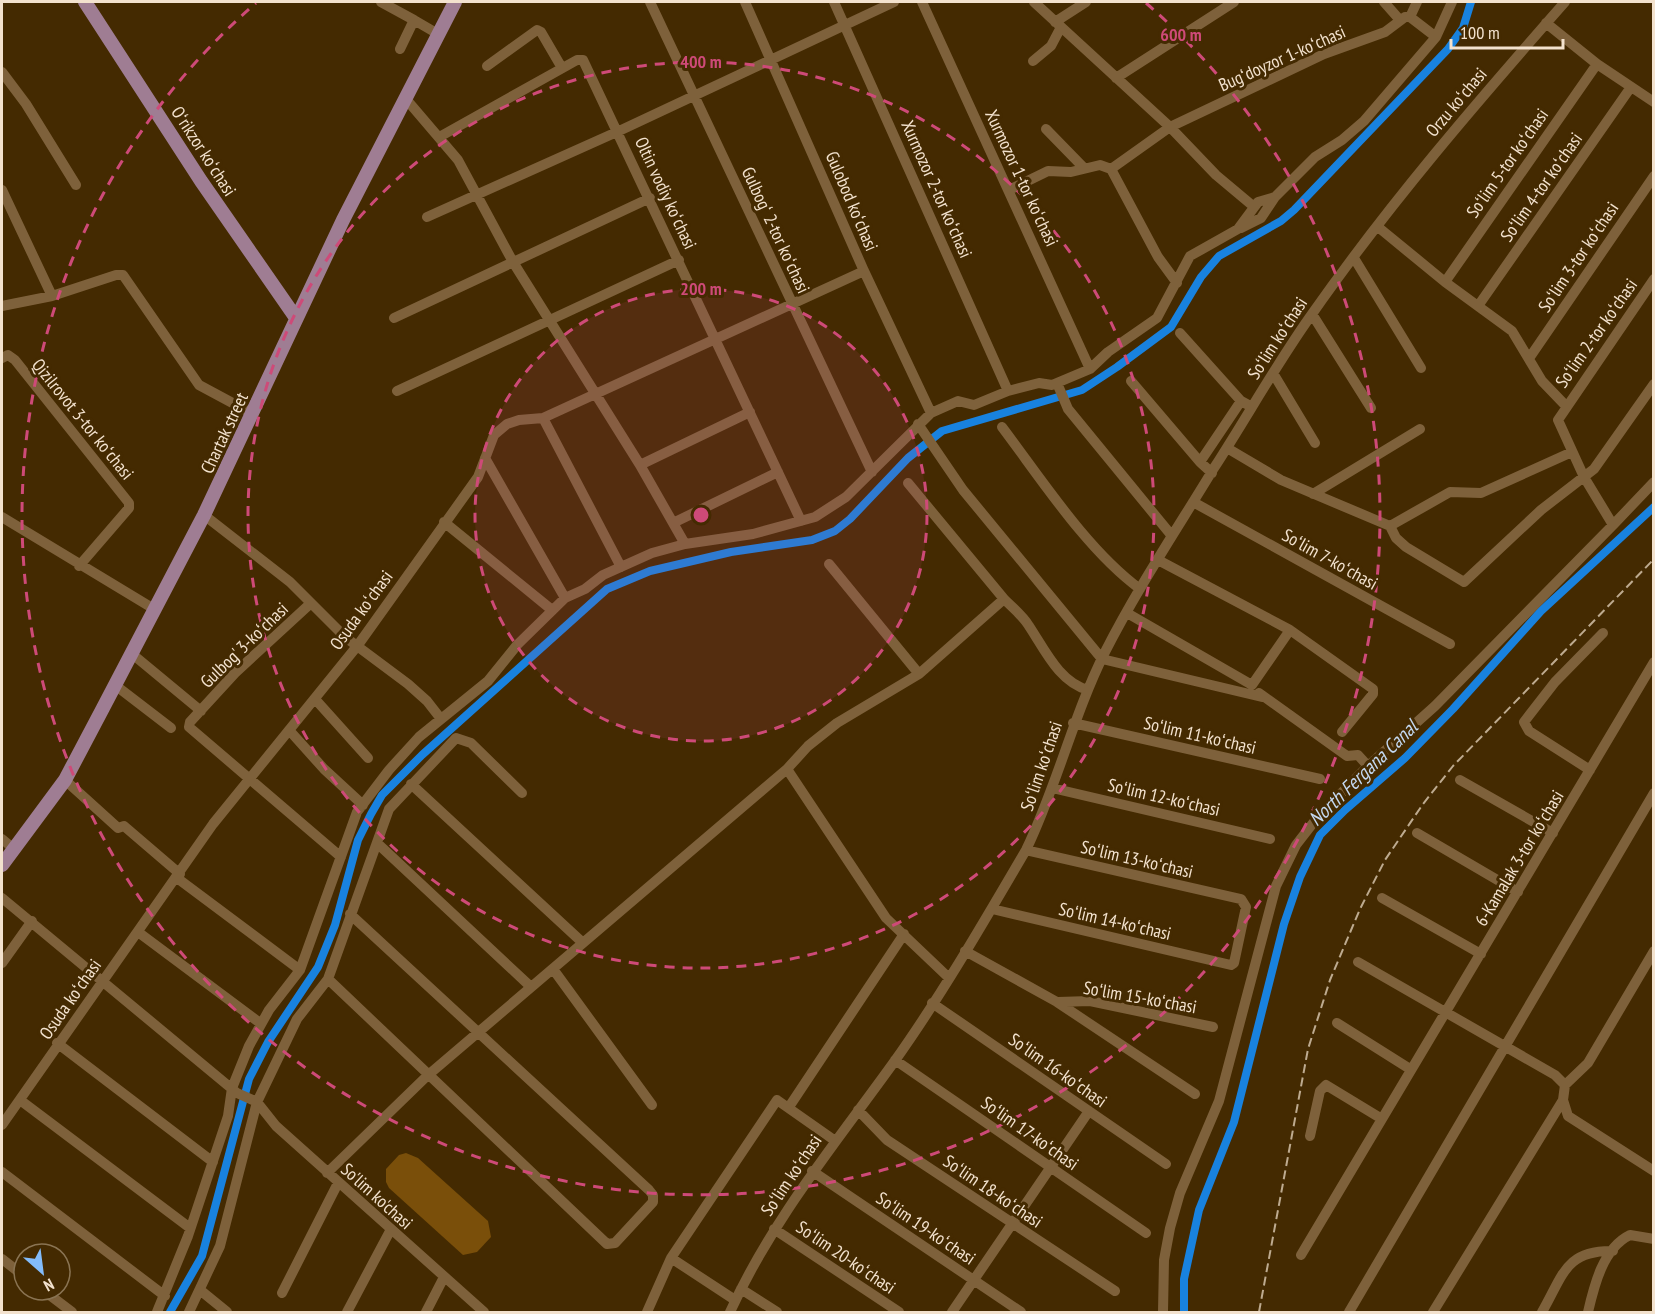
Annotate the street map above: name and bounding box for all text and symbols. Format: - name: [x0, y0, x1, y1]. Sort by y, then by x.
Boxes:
- scale bar: [1451, 12, 1564, 50]
- street label: Bugʻdoyzor 1-koʻchasi: [1215, 20, 1349, 96]
- text: 100 m: [1460, 21, 1500, 44]
- text: 600 m: [1160, 23, 1202, 46]
- text: 400 m: [680, 50, 722, 73]
- street label: Orzu koʻchasi: [1421, 63, 1491, 141]
- street label: Oʻrikzor koʻchasi: [166, 102, 242, 200]
- street label: Soʻlim 5-tor koʻchasi: [1461, 104, 1553, 222]
- street label: Xurmozor 1-tor koʻchasi: [980, 106, 1064, 250]
- street label: Xurmozor 2-tor koʻchasi: [896, 117, 978, 261]
- street label: Soʻlim 4-tor koʻchasi: [1495, 128, 1587, 246]
- street label: Oltin vodiy koʻchasi: [630, 133, 702, 253]
- street label: Gulobod koʻchasi: [821, 148, 883, 254]
- street label: Gulbogʻ 2-tor koʻchasi: [737, 163, 815, 297]
- street label: Soʻlim 3-tor koʻchasi: [1533, 198, 1623, 316]
- street label: Soʻlim 2-tor koʻchasi: [1550, 274, 1642, 392]
- text: 200 m: [680, 277, 722, 300]
- street label: Soʻlim koʻchasi: [1242, 293, 1312, 383]
- street label: Qizilrovot 3-tor koʻchasi: [27, 354, 139, 484]
- street label: Chartak street: [195, 389, 253, 477]
- centre of rings: [691, 505, 711, 525]
- street label: Soʻlim 7-koʻchasi: [1278, 523, 1382, 595]
- street label: Osuda koʻchasi: [324, 566, 398, 654]
- street label: Gulbog' 3-koʻchasi: [195, 597, 293, 693]
- street label: Soʻlim 11-koʻchasi: [1142, 711, 1258, 759]
- water label: North Fergana Canal: [1303, 713, 1425, 832]
- street label: Soʻlim koʻchasi: [1015, 718, 1067, 814]
- street label: Soʻlim 12-koʻchasi: [1106, 773, 1222, 821]
- street label: 6-Kamalak 3-tor koʻchasi: [1469, 786, 1569, 930]
- street label: Soʻlim 13-koʻchasi: [1079, 835, 1195, 883]
- street label: Soʻlim 14-koʻchasi: [1057, 897, 1173, 945]
- street label: Osuda koʻchasi: [34, 954, 106, 1044]
- street label: Soʻlim 15-koʻchasi: [1082, 976, 1198, 1018]
- street label: Soʻlim 16-koʻchasi: [1004, 1028, 1112, 1112]
- street label: Soʻlim 17-koʻchasi: [977, 1091, 1083, 1175]
- street label: Soʻlim koʻchasi: [755, 1130, 827, 1220]
- street label: Soʻlim 18-koʻchasi: [939, 1149, 1047, 1233]
- street label: So'lim ko'chasi: [336, 1158, 418, 1234]
- street label: Soʻlim 19-koʻchasi: [872, 1186, 980, 1270]
- street label: Soʻlim 20-koʻchasi: [792, 1215, 900, 1299]
- north arrow: [12, 1242, 72, 1302]
- text: N: [41, 1274, 58, 1296]

